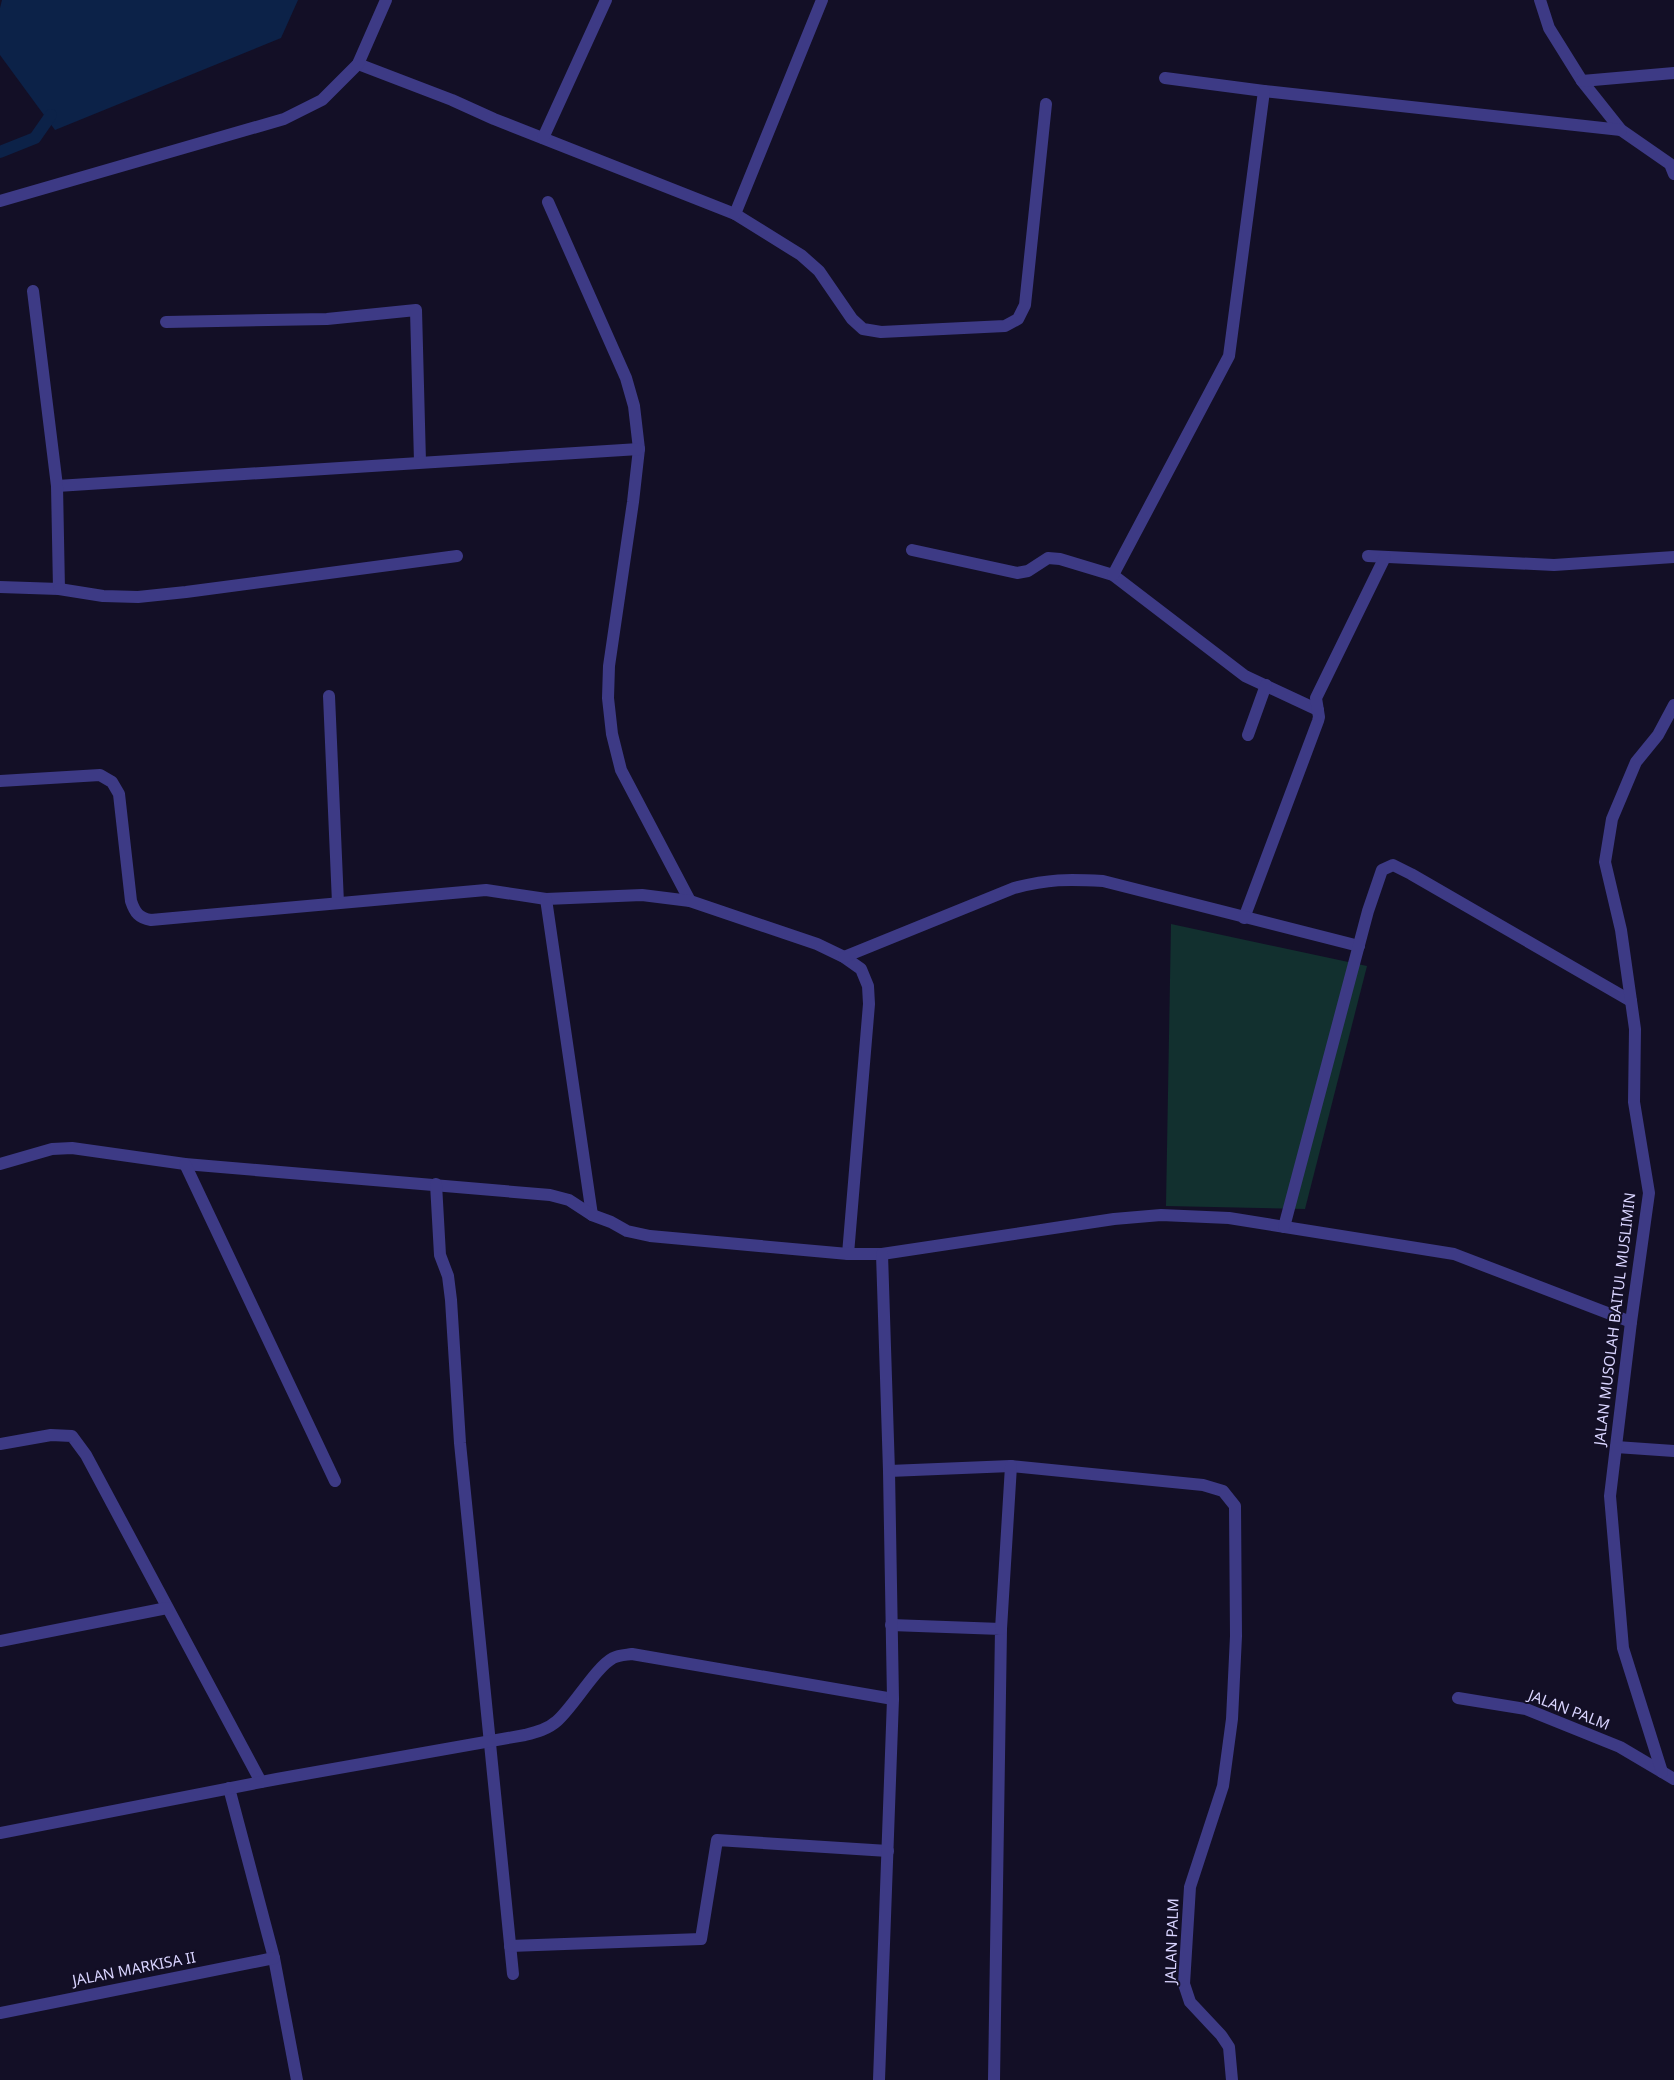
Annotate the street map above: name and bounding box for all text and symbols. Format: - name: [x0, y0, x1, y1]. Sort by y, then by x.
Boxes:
- street label: JALAN MUSOLAH BAITUL MUSLIMIN: [1588, 1191, 1639, 1448]
- street label: JALAN PALM: [1524, 1684, 1613, 1734]
- street label: JALAN PALM: [1159, 1898, 1182, 1986]
- street label: JALAN MARKISA II: [68, 1946, 197, 1990]

